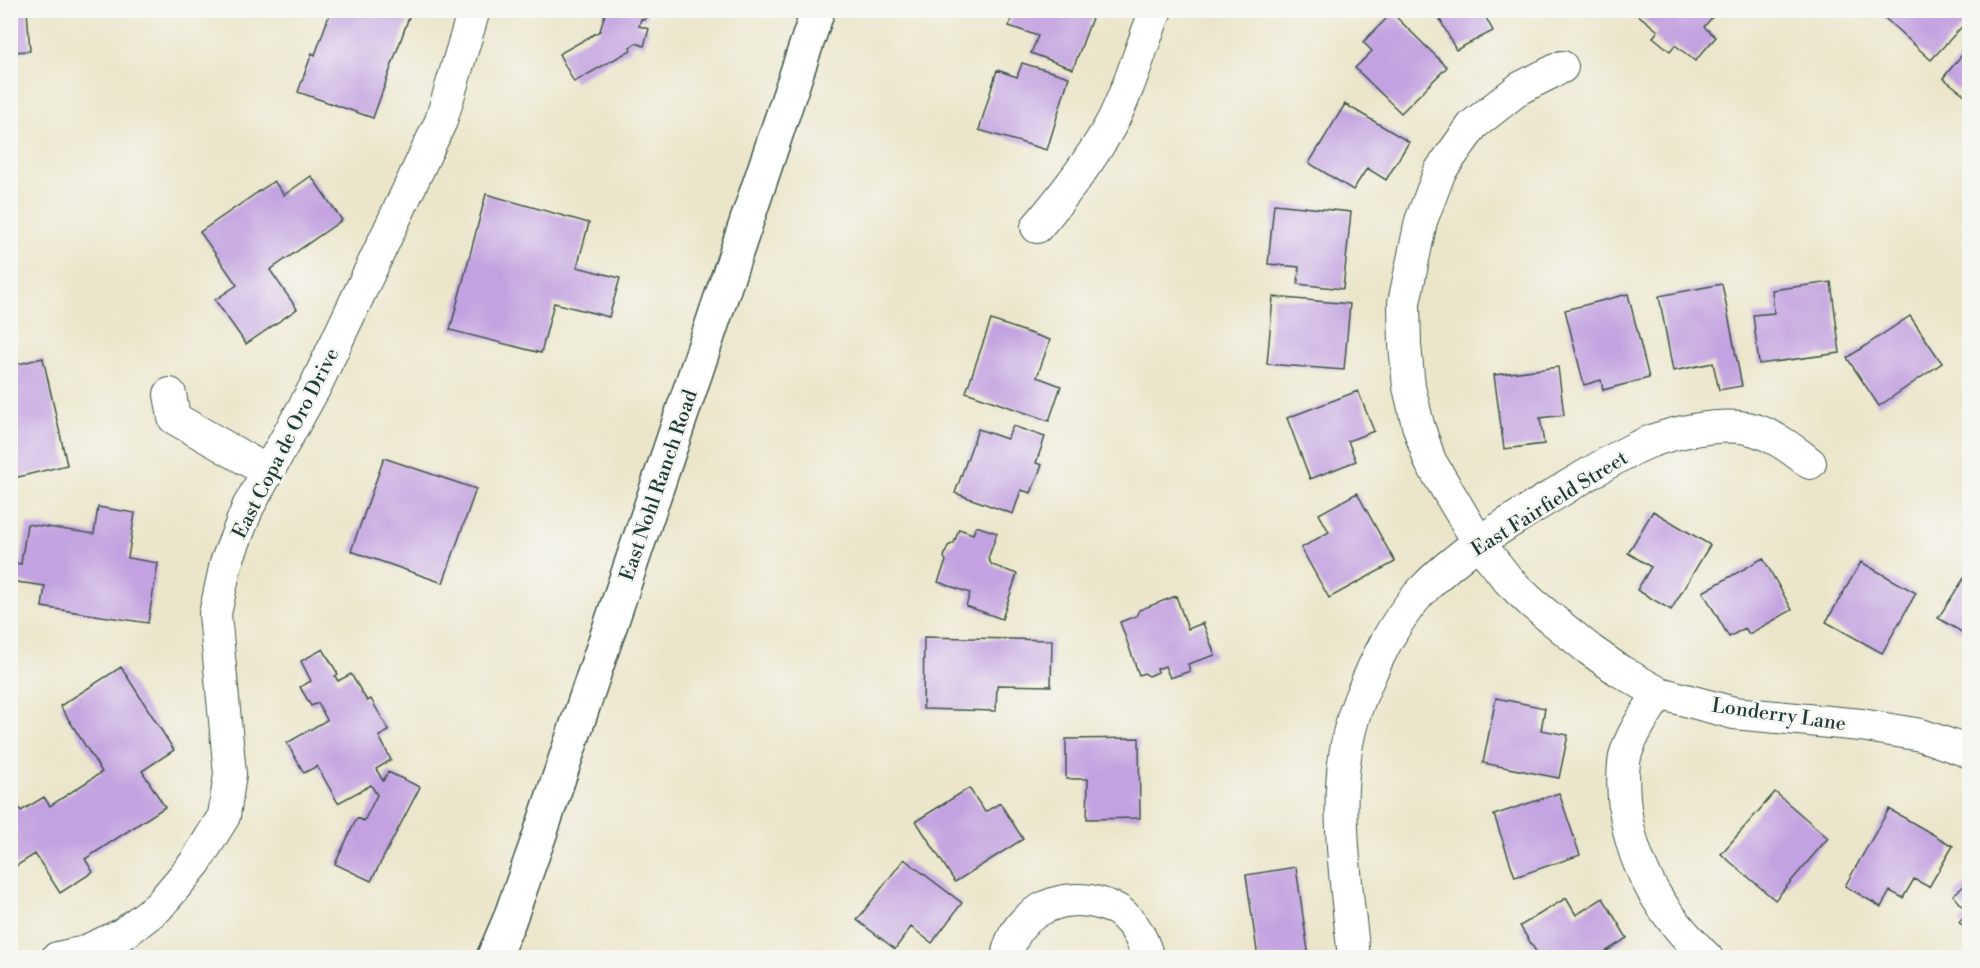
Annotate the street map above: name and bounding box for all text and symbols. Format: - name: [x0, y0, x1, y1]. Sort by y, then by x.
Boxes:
- street label: East Copa de Oro Drive: [227, 344, 345, 543]
- street label: East Nohl Ranch Road: [615, 386, 704, 584]
- street label: East Fairfield Street: [1467, 446, 1633, 563]
- street label: Londerry Lane: [1710, 694, 1848, 737]

